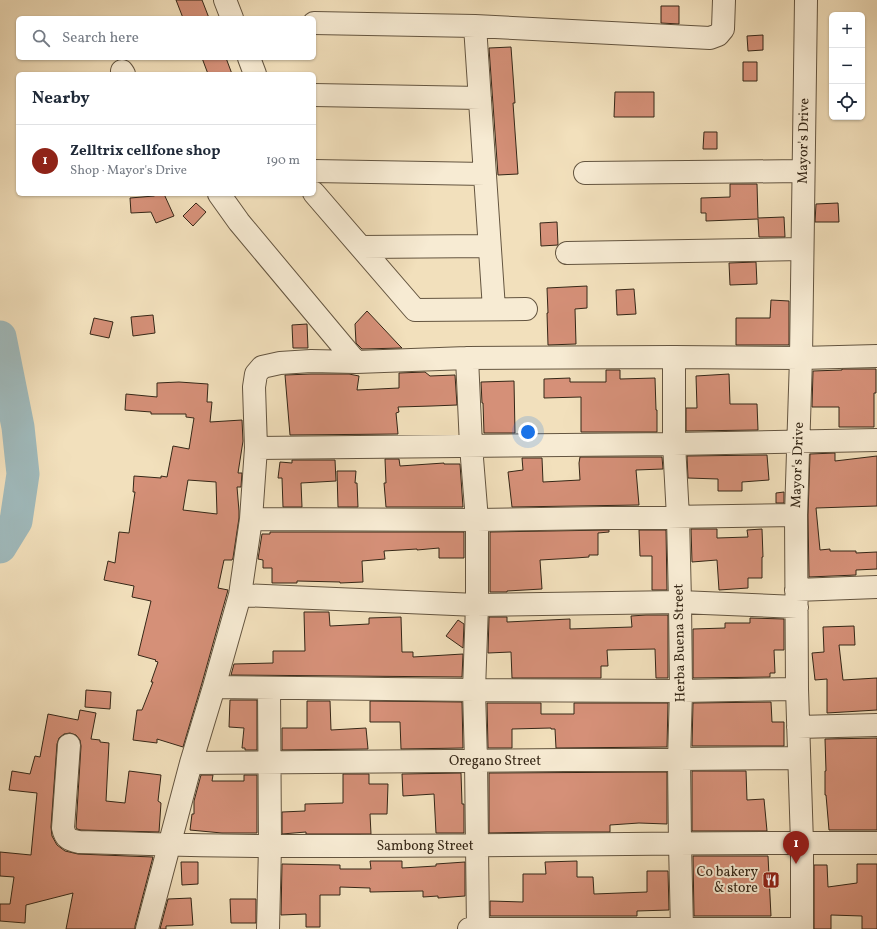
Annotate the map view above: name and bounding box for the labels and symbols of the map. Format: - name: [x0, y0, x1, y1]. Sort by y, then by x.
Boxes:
- street label: Mayor's Drive: [794, 97, 814, 184]
- street label: Mayor's Drive: [787, 421, 809, 508]
- your location: [518, 422, 538, 442]
- street label: Herba Buena Street: [669, 583, 691, 702]
- street label: Oregano Street: [449, 752, 541, 771]
- pin: 1: [783, 831, 809, 864]
- street label: Sambong Street: [376, 837, 474, 856]
- place label: Co bakery & store: [696, 863, 758, 898]
- restaurant icon: Co bakery & store: [761, 870, 781, 890]

